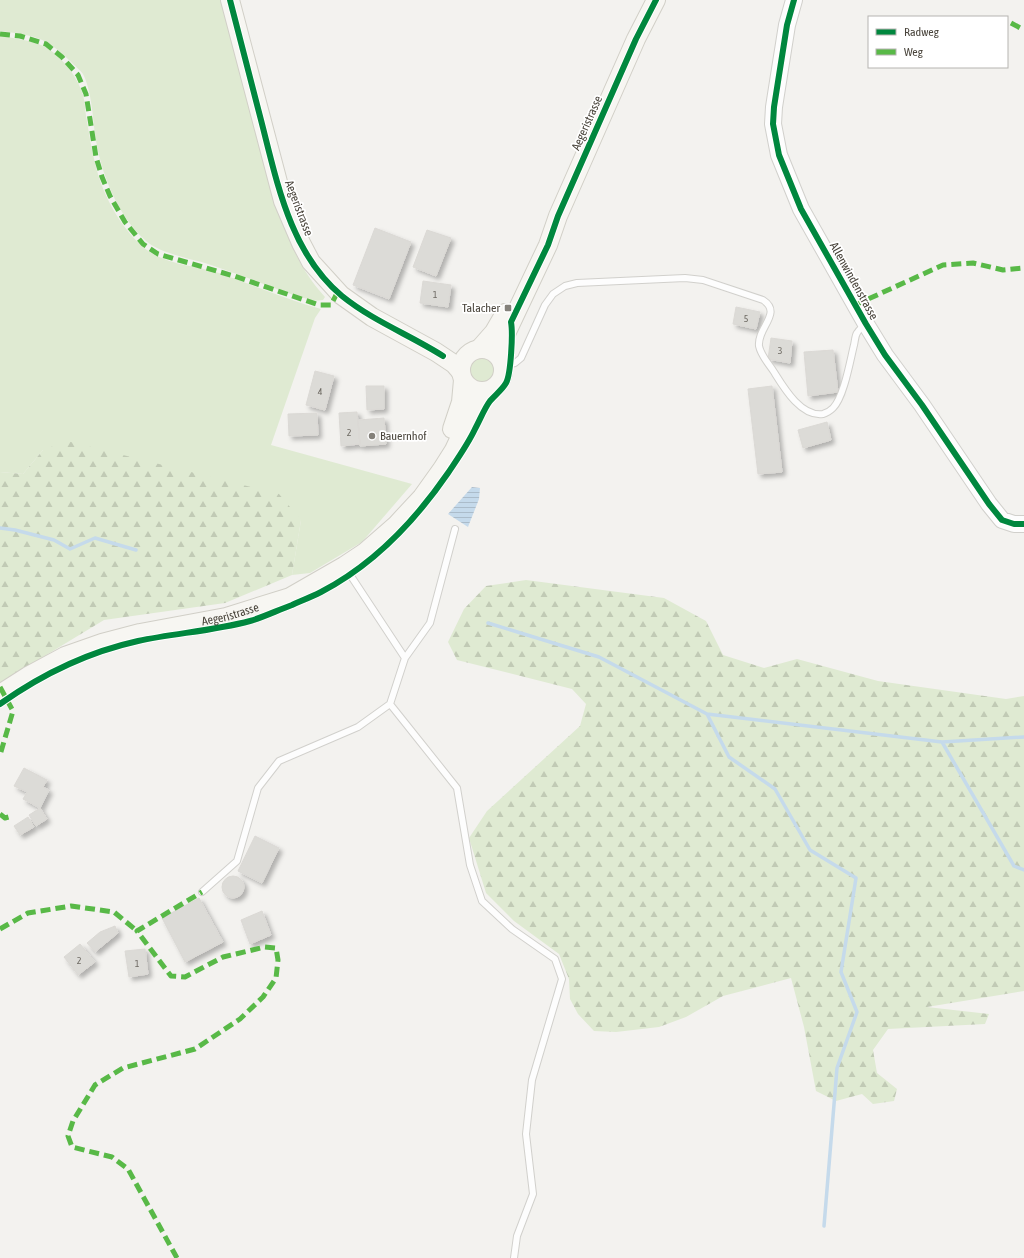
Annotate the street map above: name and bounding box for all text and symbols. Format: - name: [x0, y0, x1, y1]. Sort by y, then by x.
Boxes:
- legend: [868, 16, 1008, 68]
- text: Radweg: [904, 25, 940, 39]
- text: Weg: [904, 45, 924, 59]
- street label: Aegeristrasse: [569, 93, 605, 153]
- street label: Aegeristrasse: [282, 178, 316, 238]
- street label: Allenwindenstrasse: [827, 240, 881, 322]
- house number: 1: [433, 289, 438, 300]
- place label: Talacher: [462, 301, 500, 315]
- marker: Talacher: [503, 303, 513, 313]
- house number: 5: [744, 313, 749, 324]
- house number: 3: [778, 345, 783, 356]
- house number: 4: [318, 386, 323, 397]
- house number: 2: [347, 427, 352, 438]
- place label: Bauernhof: [380, 429, 427, 443]
- marker: Bauernhof: [367, 431, 377, 441]
- street label: Aegeristrasse: [200, 600, 261, 628]
- house number: 2: [77, 955, 82, 966]
- house number: 1: [135, 958, 140, 969]

